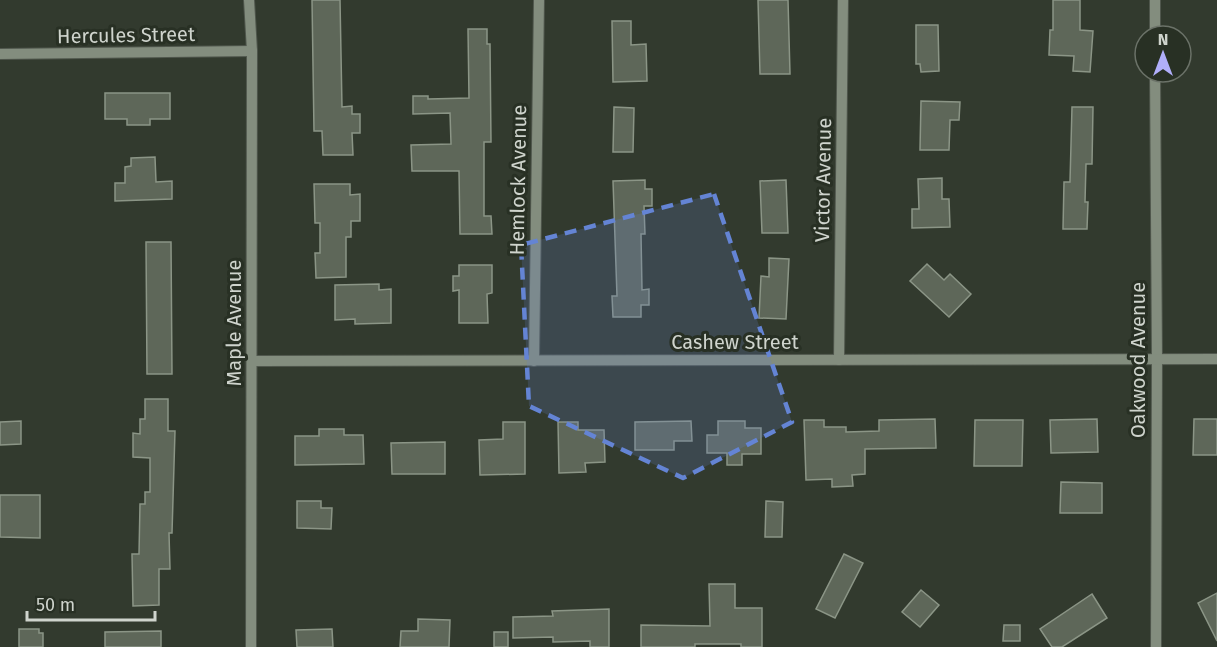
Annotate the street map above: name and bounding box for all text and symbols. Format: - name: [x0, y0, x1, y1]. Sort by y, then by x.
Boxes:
- street label: Hercules Street: [57, 22, 196, 48]
- north arrow: [1133, 24, 1193, 84]
- text: N: [1158, 30, 1168, 49]
- street label: Hemlock Avenue: [505, 105, 531, 255]
- street label: Victor Avenue: [810, 118, 836, 242]
- street label: Maple Avenue: [222, 260, 246, 386]
- street label: Oakwood Avenue: [1126, 282, 1150, 438]
- street label: Cashew Street: [671, 330, 800, 354]
- scale bar: [27, 584, 154, 622]
- text: 50 m: [36, 594, 75, 616]

